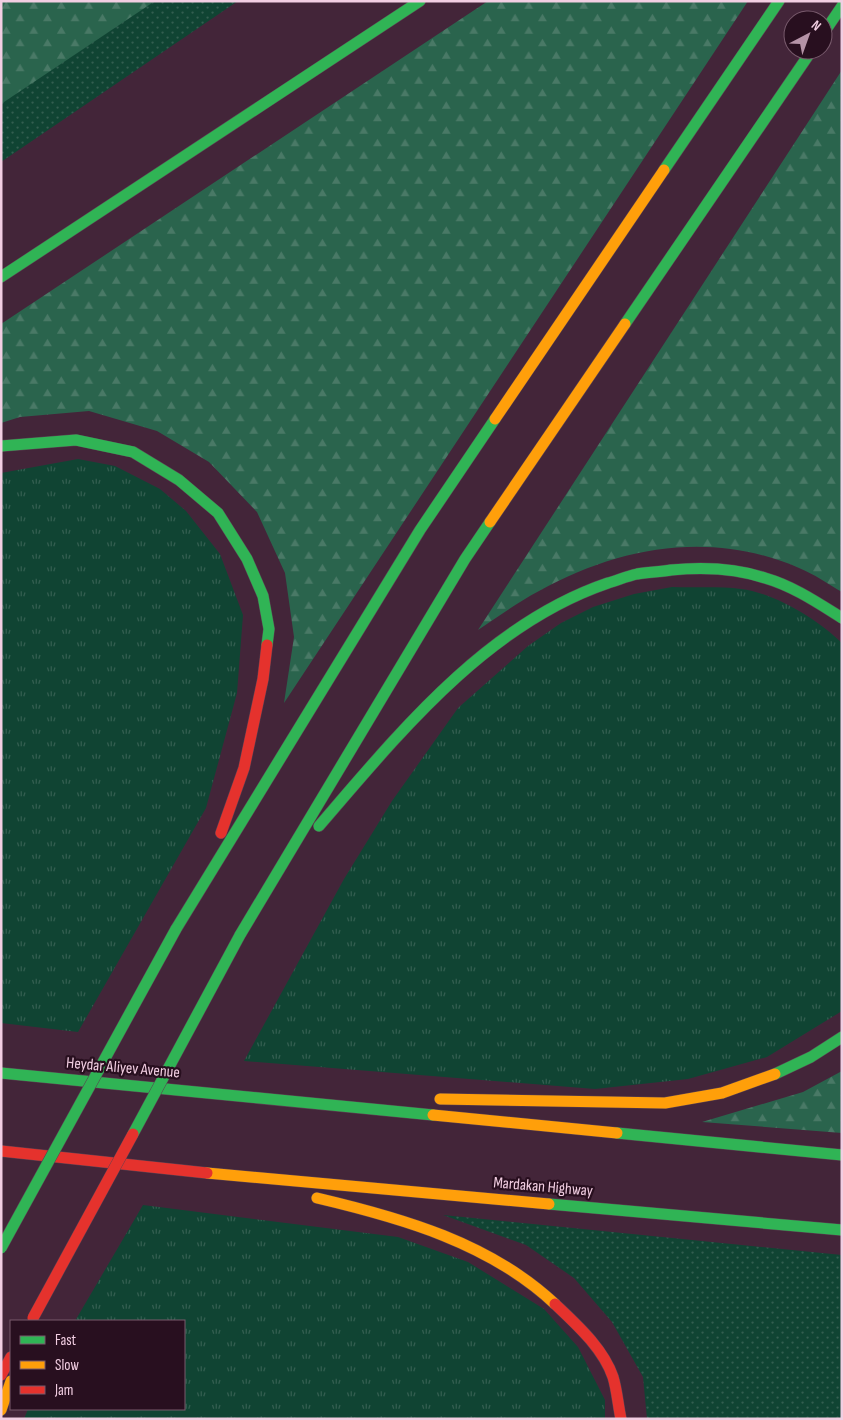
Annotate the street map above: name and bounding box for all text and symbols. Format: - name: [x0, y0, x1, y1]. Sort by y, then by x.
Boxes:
- north arrow: [783, 10, 833, 60]
- text: N: [808, 17, 825, 34]
- street label: Heydar Aliyev Avenue: [65, 1054, 181, 1082]
- street label: Mardakan Highway: [492, 1173, 594, 1201]
- legend: [10, 1320, 185, 1410]
- text: Fast: [55, 1331, 77, 1350]
- text: Slow: [55, 1356, 79, 1375]
- text: Jam: [54, 1381, 73, 1400]

